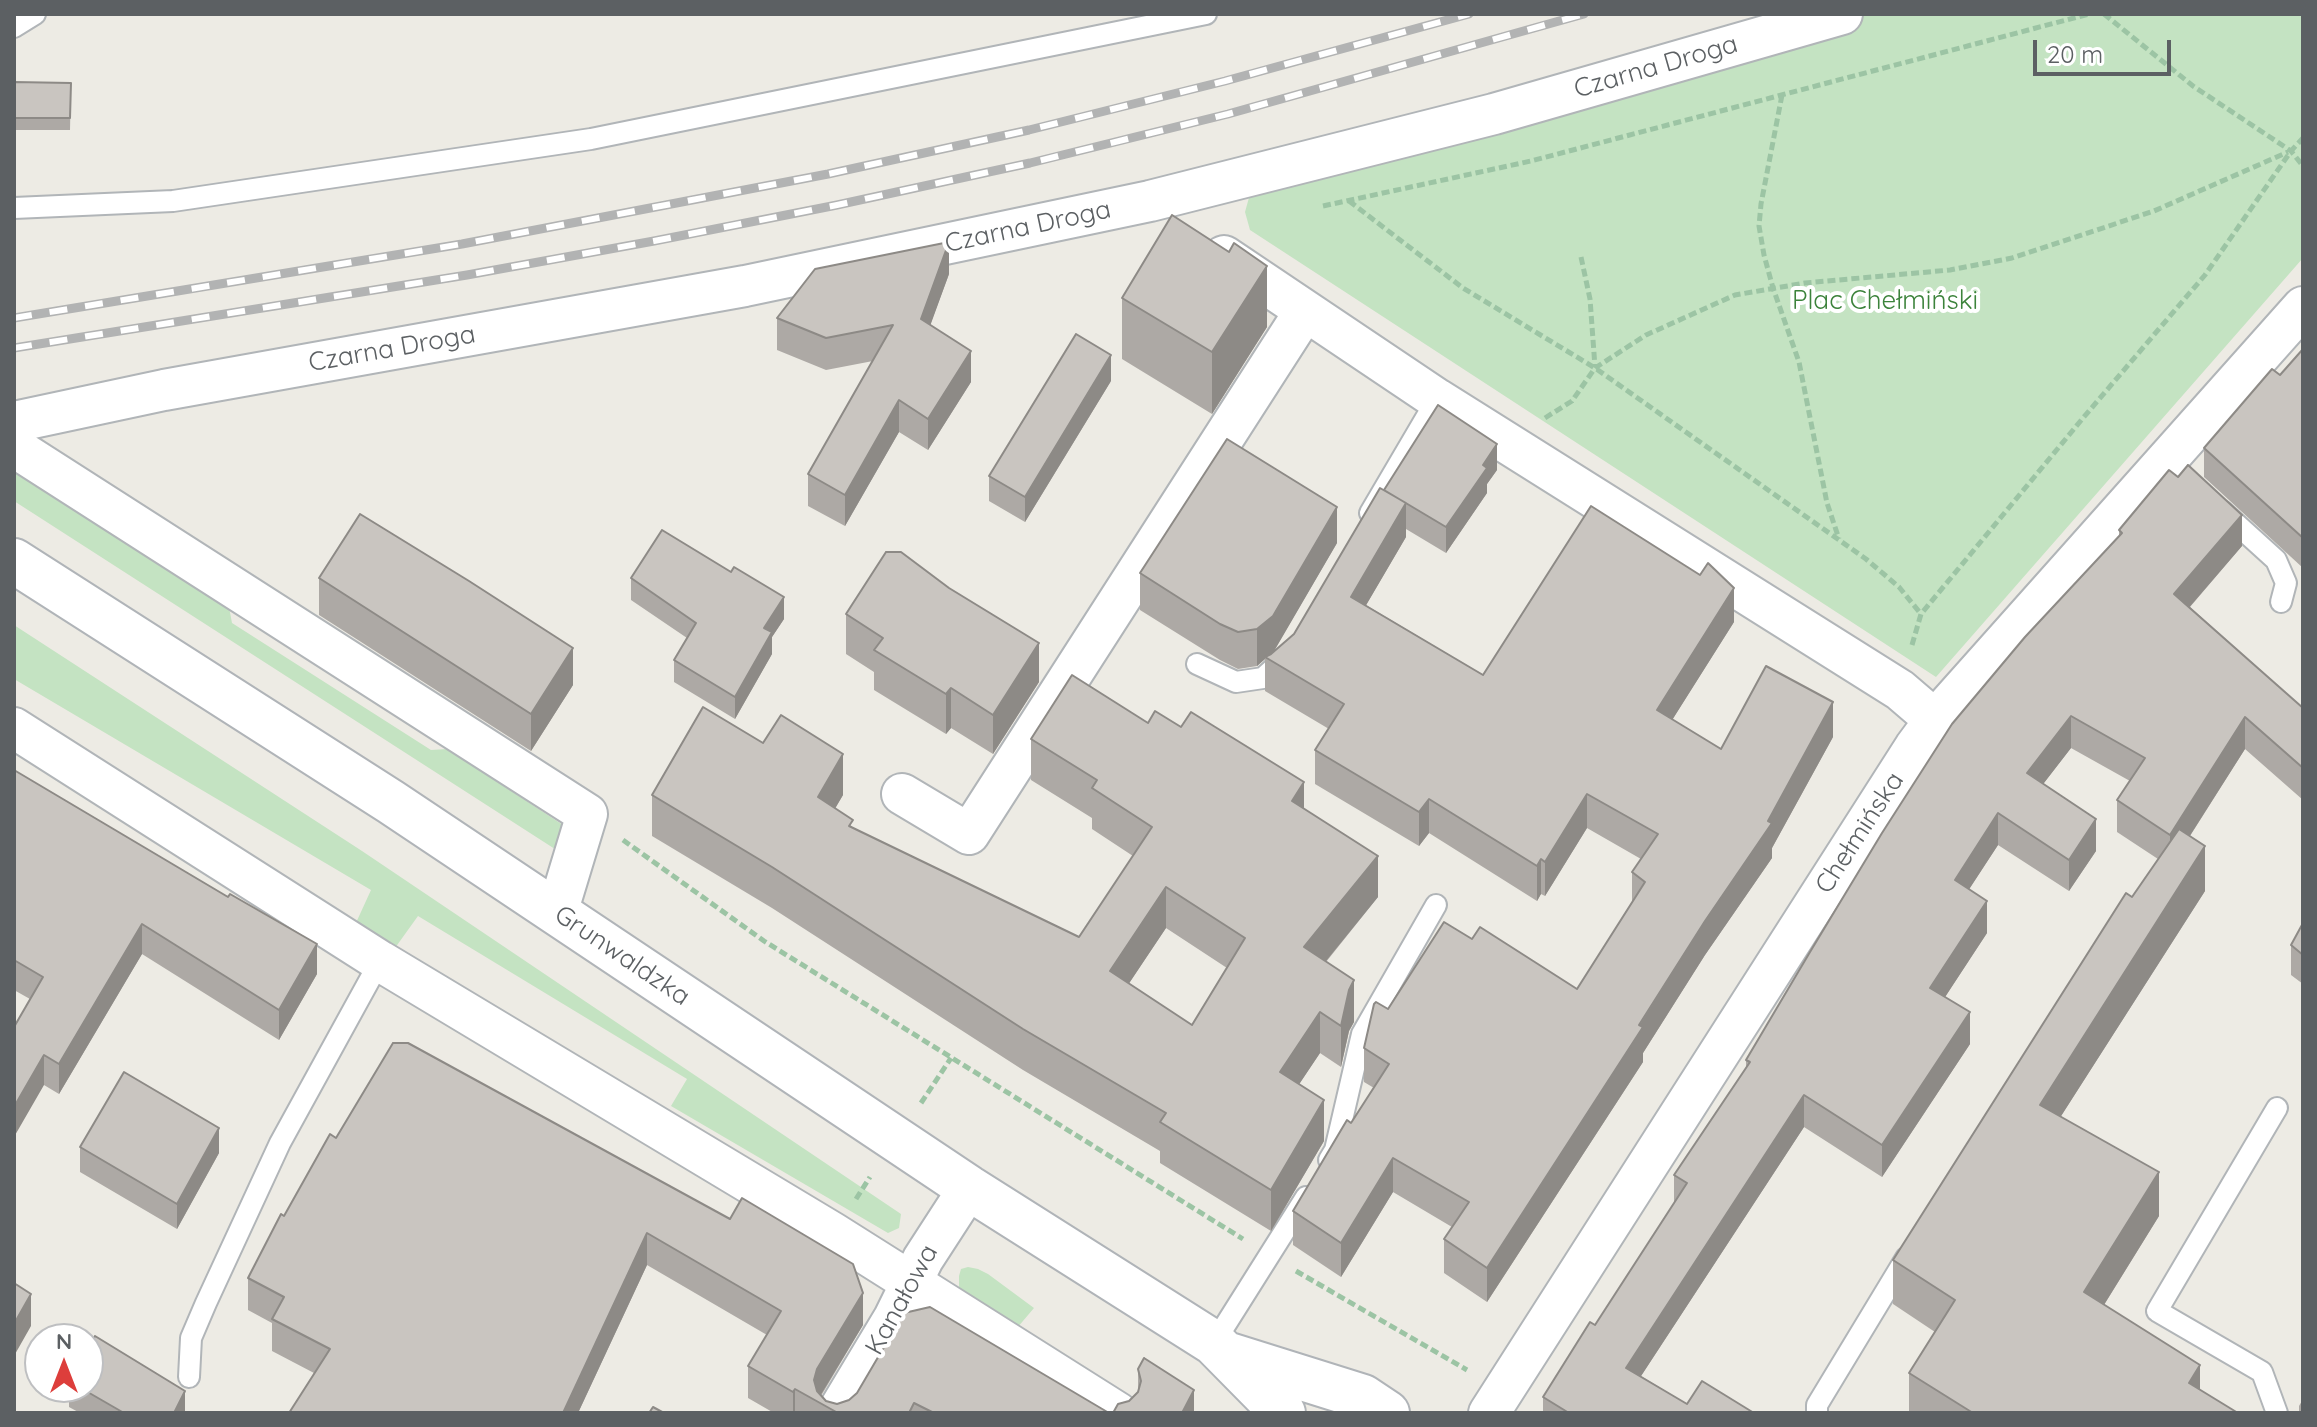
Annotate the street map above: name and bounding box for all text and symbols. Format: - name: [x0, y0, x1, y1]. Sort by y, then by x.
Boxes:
- scale bar: [2037, 24, 2175, 74]
- street label: Czarna Droga: [1571, 29, 1741, 105]
- text: 20 m: [2047, 39, 2103, 69]
- street label: Czarna Droga: [942, 194, 1114, 260]
- park label: Plac Chełmiński: [1792, 285, 1978, 317]
- street label: Czarna Droga: [306, 319, 478, 379]
- street label: Chełmińska: [1809, 766, 1911, 900]
- street label: Grunwaldzka: [548, 899, 696, 1013]
- street label: Kanałowa: [859, 1239, 945, 1361]
- north arrow: [24, 1323, 104, 1403]
- text: N: [56, 1327, 72, 1355]

